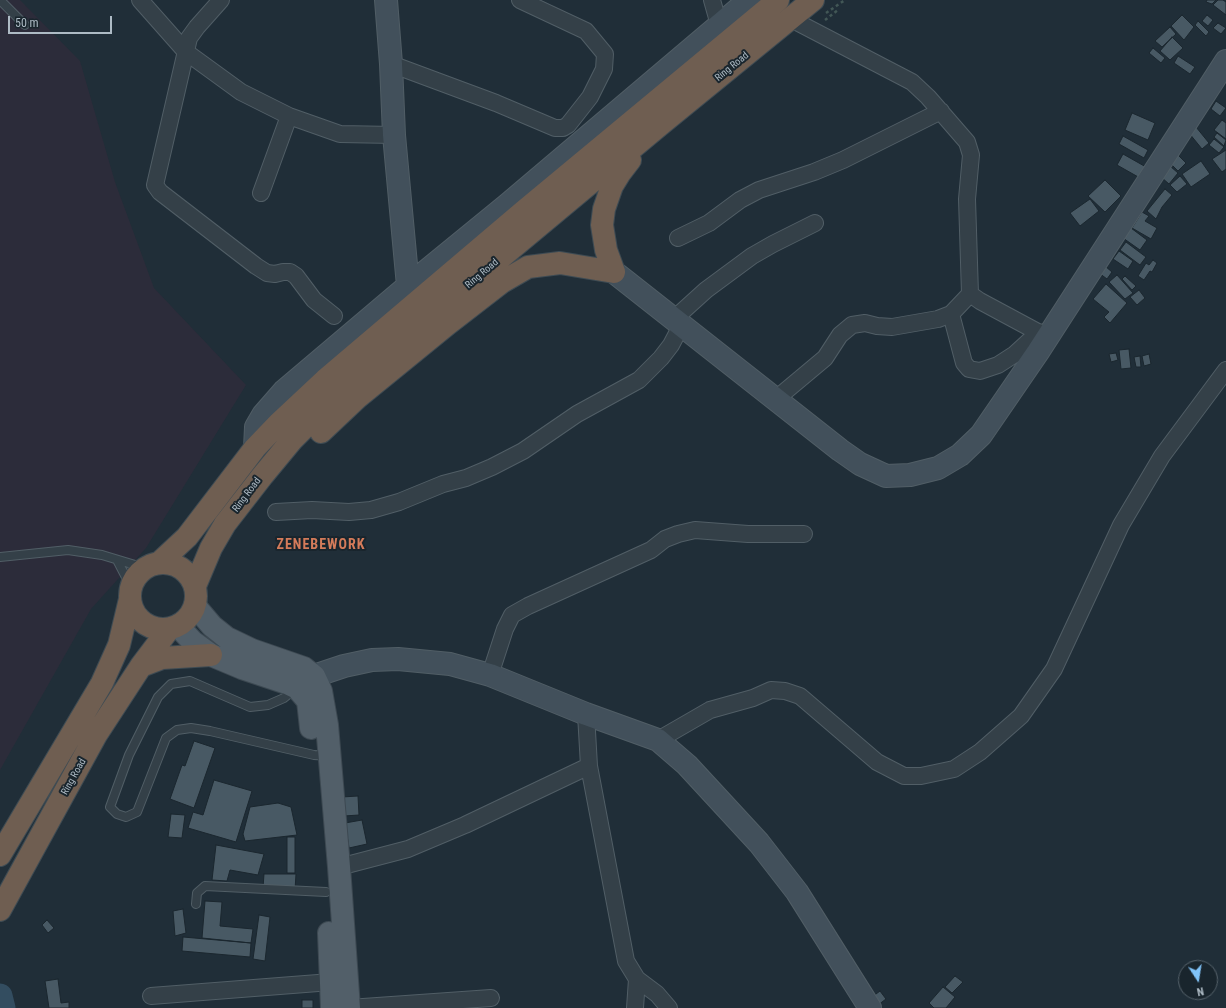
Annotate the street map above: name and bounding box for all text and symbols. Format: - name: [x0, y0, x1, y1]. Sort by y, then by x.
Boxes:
- scale bar: [10, 8, 114, 34]
- text: 50 m: [15, 16, 39, 30]
- street label: Ring Road: [713, 50, 751, 84]
- street label: Ring Road: [463, 257, 501, 291]
- street label: Ring Road: [230, 476, 264, 514]
- district label: ZENEBEWORK: [277, 537, 365, 553]
- street label: Ring Road: [59, 757, 89, 797]
- north arrow: [1178, 960, 1218, 1000]
- text: N: [1196, 984, 1205, 998]

